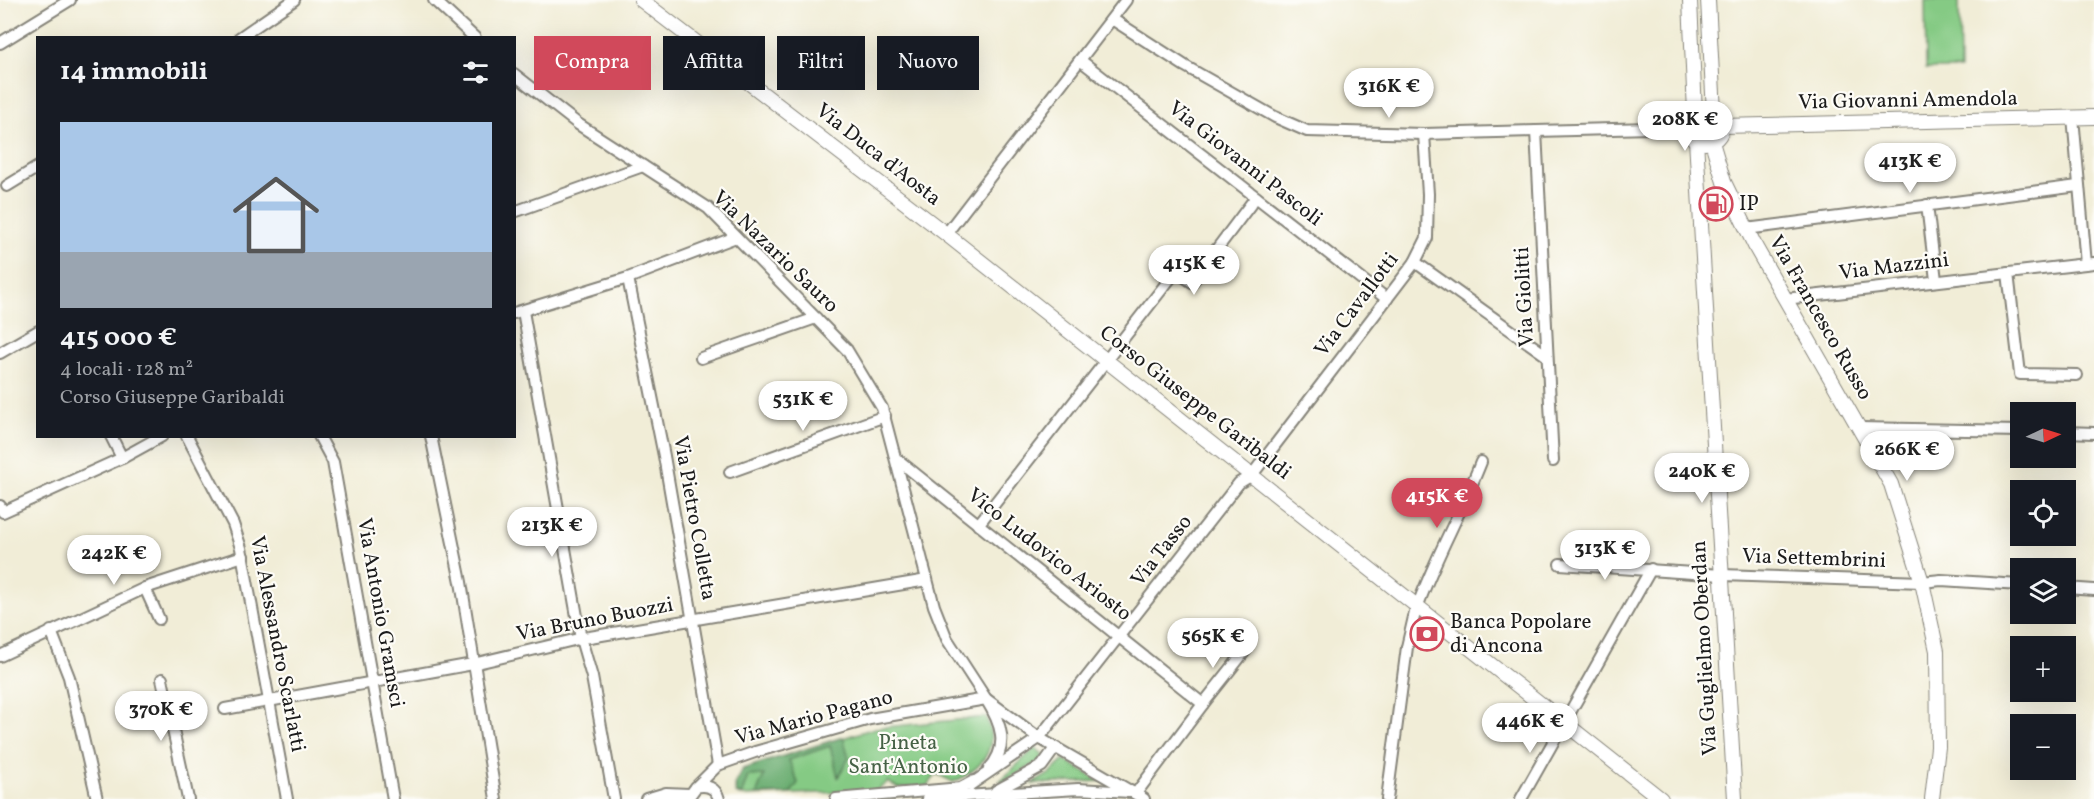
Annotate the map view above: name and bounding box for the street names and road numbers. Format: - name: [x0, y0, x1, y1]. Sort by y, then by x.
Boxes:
- street label: Via Giovanni Amendola: [1798, 85, 2018, 117]
- street label: Via Giovanni Pascoli: [1162, 94, 1328, 234]
- street label: Via Duca d'Aosta: [809, 97, 947, 213]
- street label: Via Nazario Sauro: [705, 184, 845, 320]
- street label: Via Francesco Russo: [1761, 230, 1879, 406]
- street label: Via Giolitti: [1508, 246, 1542, 348]
- street label: Via Mazzini: [1837, 246, 1951, 288]
- street label: Via Cavallotti: [1308, 247, 1406, 363]
- street label: Corso Giuseppe Garibaldi: [1093, 319, 1297, 487]
- street label: Via Pietro Colletta: [665, 433, 723, 603]
- street label: Vico Ludovico Ariosto: [961, 482, 1137, 628]
- street label: Via Tasso: [1125, 509, 1199, 593]
- street label: Via Antonio Gramsci: [349, 516, 411, 710]
- street label: Via Alessandro Scarlatti: [242, 533, 312, 755]
- street label: Via Guglielmo Oberdan: [1685, 540, 1725, 756]
- street label: Via Settembrini: [1741, 542, 1887, 576]
- street label: Via Bruno Buozzi: [514, 591, 676, 649]
- street label: Via Mario Pagano: [732, 683, 896, 753]

